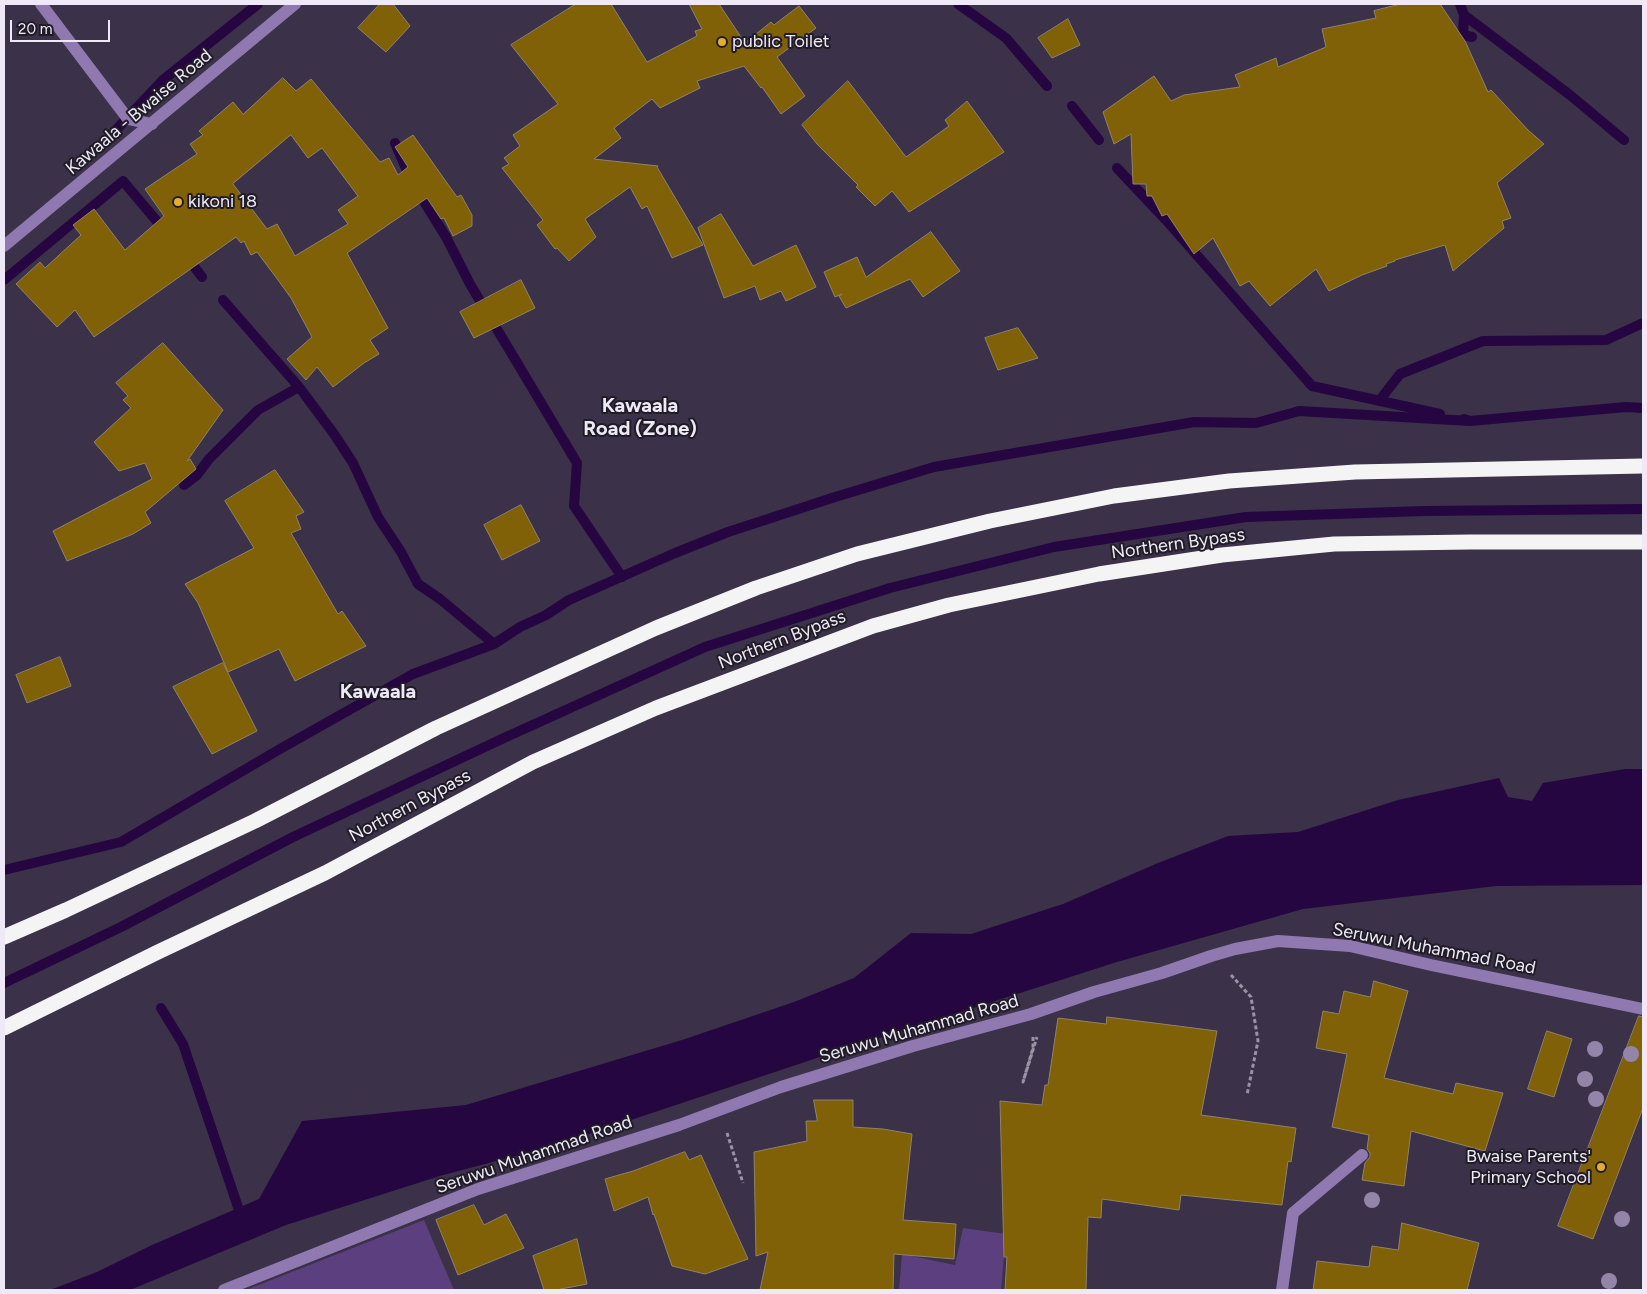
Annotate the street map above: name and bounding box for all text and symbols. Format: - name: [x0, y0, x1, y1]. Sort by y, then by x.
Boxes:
- scale bar: [12, 10, 112, 42]
- text: 20 m: [18, 20, 52, 38]
- place label: public Toilet: [732, 31, 830, 53]
- marker: public Toilet: [716, 36, 728, 48]
- street label: Kawaala - Bwaise Road: [62, 45, 216, 179]
- place label: kikoni 18: [188, 191, 257, 213]
- marker: kikoni 18: [172, 196, 184, 208]
- district label: Kawaala Road (Zone): [583, 394, 697, 441]
- street label: Northern Bypass: [1110, 524, 1246, 564]
- street label: Northern Bypass: [715, 606, 849, 674]
- district label: Kawaala: [340, 680, 416, 704]
- street label: Northern Bypass: [345, 765, 475, 847]
- street label: Seruwu Muhammad Road: [1331, 919, 1537, 979]
- street label: Seruwu Muhammad Road: [817, 990, 1021, 1068]
- street label: Seruwu Muhammad Road: [433, 1111, 635, 1199]
- place label: Bwaise Parents' Primary School: [1466, 1146, 1591, 1188]
- marker: Bwaise Parents' Primary School: [1595, 1161, 1607, 1173]

